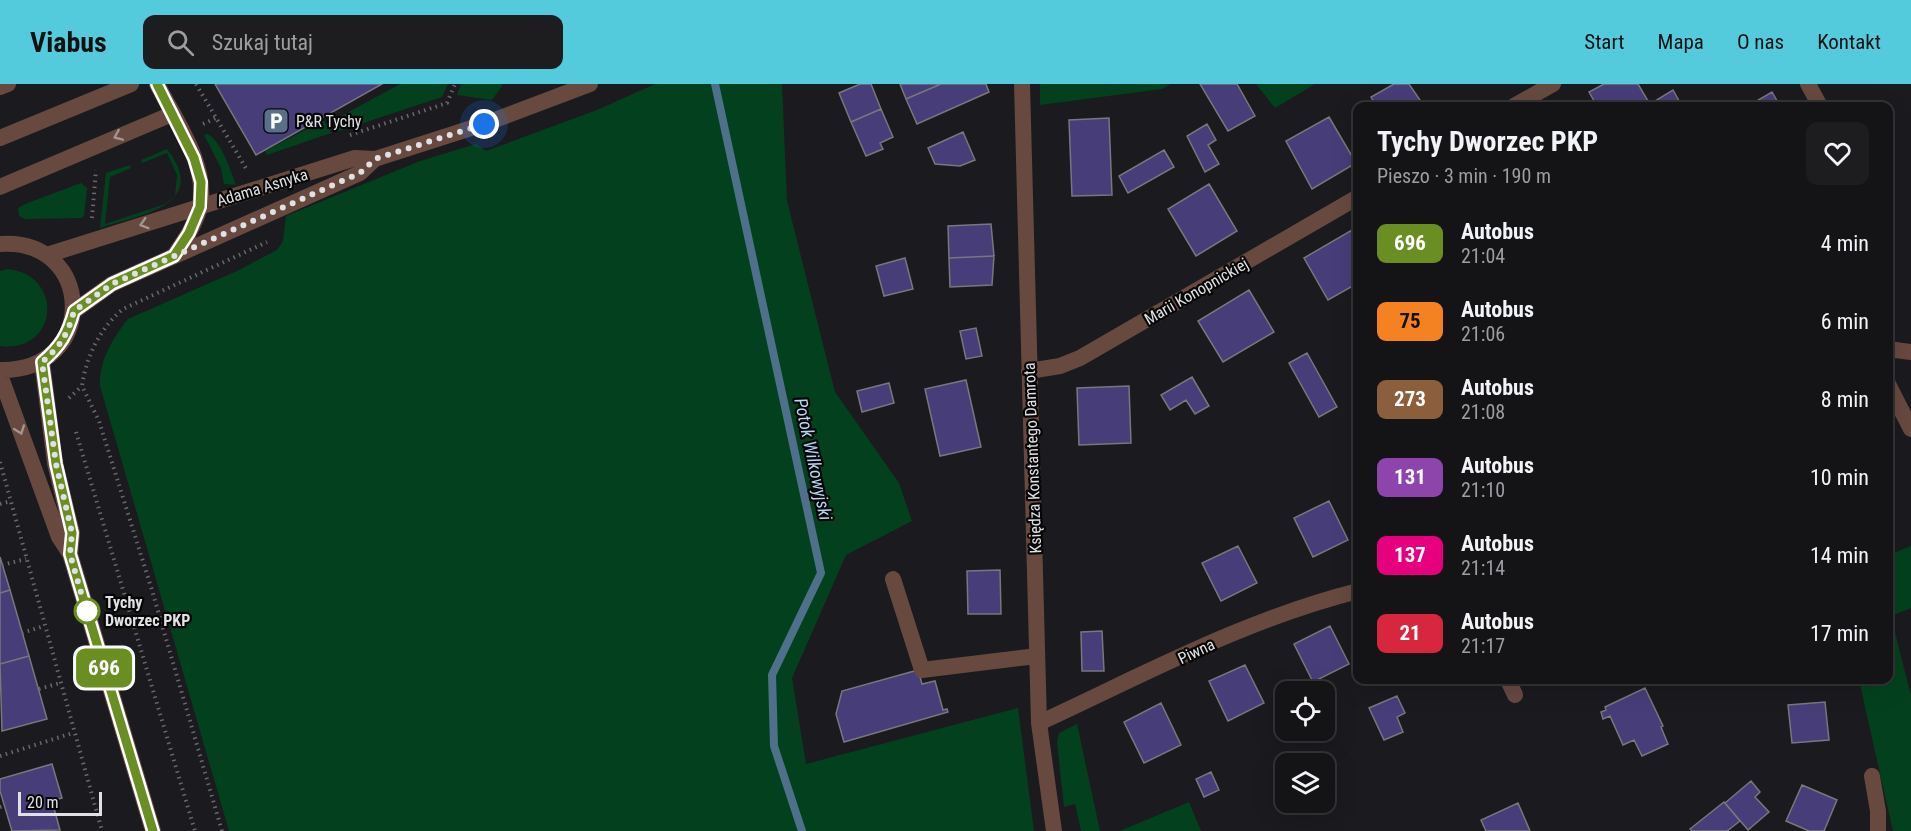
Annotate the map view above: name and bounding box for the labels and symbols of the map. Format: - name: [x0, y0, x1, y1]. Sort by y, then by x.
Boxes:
- parking icon: P&R Tychy: [261, 106, 291, 136]
- your location: [469, 109, 499, 139]
- place label: P&R Tychy: [296, 112, 362, 131]
- one-way arrow: [113, 129, 124, 141]
- street label: Adama Asnyka: [214, 165, 310, 210]
- one-way arrow: [139, 217, 150, 229]
- street label: Marii Konopnickiej: [1141, 254, 1252, 329]
- street label: Księdza Konstantego Damrota: [1020, 362, 1045, 554]
- water label: Potok Wilkowyjski: [790, 396, 837, 523]
- one-way arrow: [13, 424, 26, 435]
- place label: Tychy Dworzec PKP: [105, 593, 190, 630]
- marker: Tychy Dworzec PKP: [74, 598, 100, 624]
- street label: Piwna: [1175, 635, 1218, 668]
- line badge: 696: [70, 648, 138, 688]
- scale bar: [18, 789, 102, 816]

